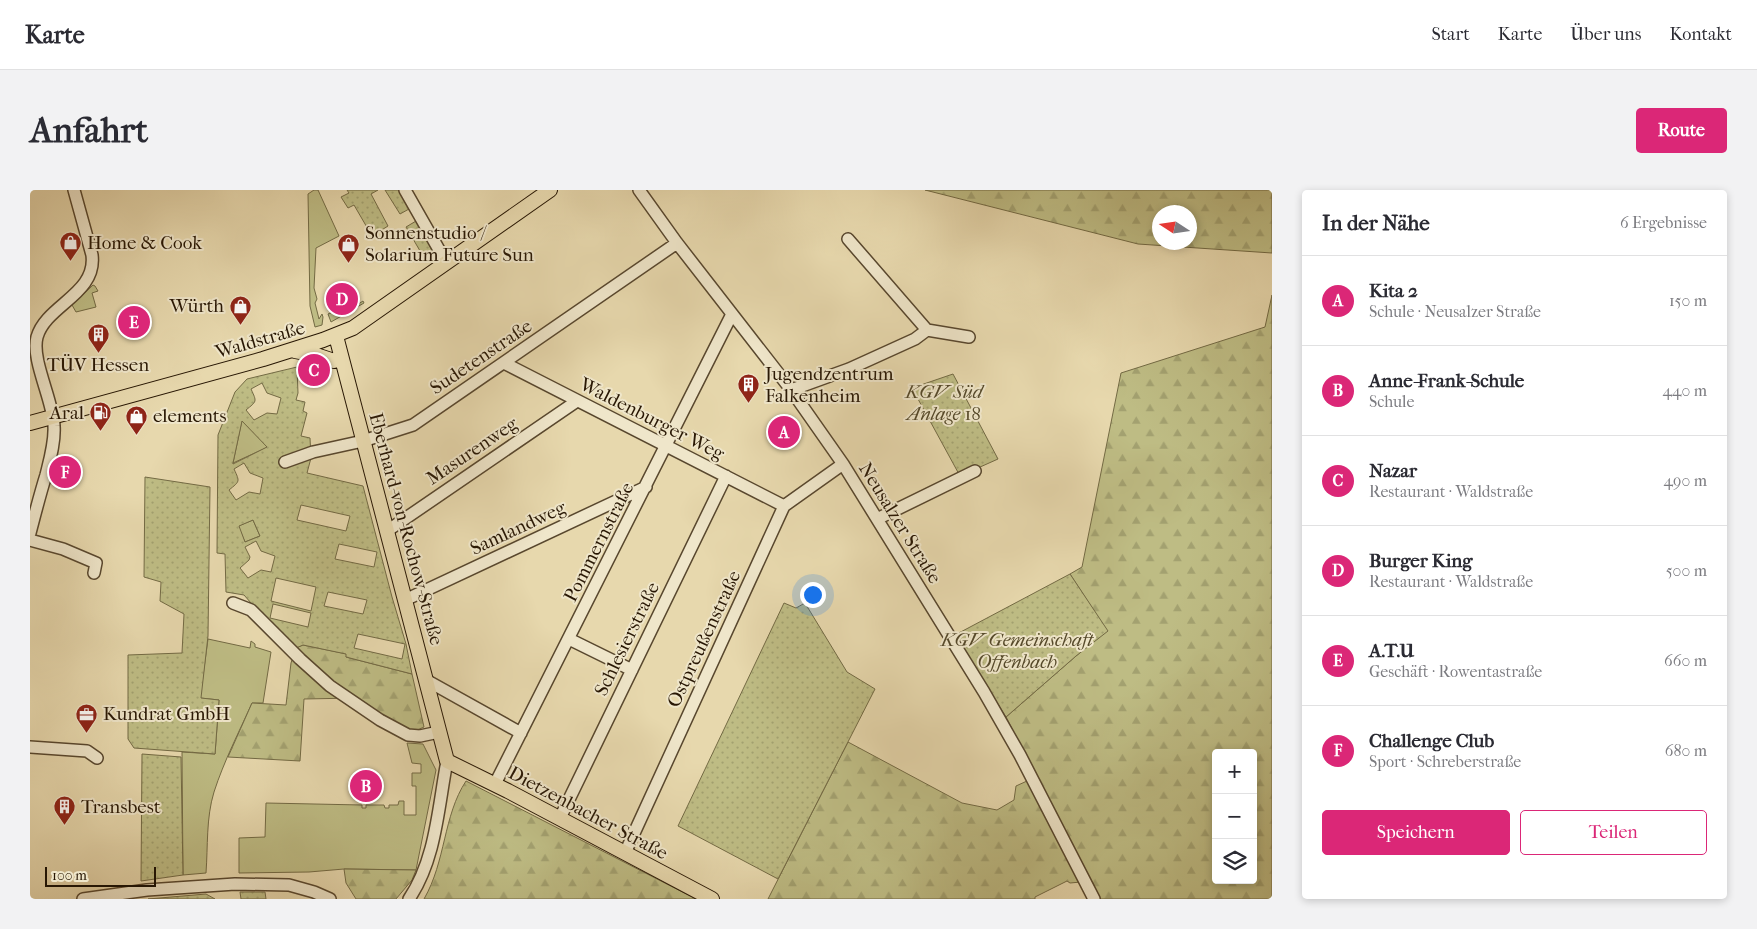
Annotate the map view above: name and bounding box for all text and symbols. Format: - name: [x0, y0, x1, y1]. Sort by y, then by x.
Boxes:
- text: Karte: [25, 21, 85, 49]
- text: Start: [1431, 24, 1470, 45]
- text: Karte: [1498, 24, 1542, 45]
- text: Über uns: [1570, 24, 1641, 45]
- text: Kontakt: [1669, 24, 1732, 45]
- button: Route: [1636, 108, 1727, 153]
- text: Anfahrt: [30, 110, 148, 151]
- north arrow: [1152, 205, 1197, 250]
- text: In der Nähe: [1322, 211, 1430, 235]
- text: 6 Ergebnisse: [1620, 213, 1707, 232]
- place label: Sonnenstudio / Solarium Future Sun: [365, 222, 534, 266]
- shop icon: Home & Cook: [59, 231, 83, 262]
- place label: Home & Cook: [87, 232, 202, 254]
- shop icon: Sonnenstudio / Solarium Future Sun: [337, 232, 361, 263]
- pin: D: [326, 280, 358, 318]
- text: Kita 2: [1369, 280, 1418, 302]
- text: A: [1333, 291, 1343, 310]
- text: 150 m: [1669, 291, 1707, 310]
- shop icon: Würth: [228, 294, 252, 325]
- place label: Würth: [168, 295, 224, 317]
- text: Schule · Neusalzer Straße: [1369, 302, 1541, 321]
- pin: E: [118, 303, 150, 341]
- street label: Sudetenstraße: [426, 315, 536, 399]
- street label: Waldstraße: [212, 317, 307, 364]
- building icon: TÜV Hessen: [86, 322, 110, 353]
- pin: C: [298, 351, 330, 389]
- place label: TÜV Hessen: [47, 354, 149, 376]
- place label: Jugendzentrum Falkenheim: [763, 363, 894, 407]
- text: Anne-Frank-Schule: [1369, 370, 1524, 392]
- street label: Waldenburger Weg: [575, 373, 729, 465]
- building icon: Jugendzentrum Falkenheim: [737, 373, 761, 404]
- park label: KGV Süd Anlage 18: [904, 381, 985, 425]
- text: B: [1333, 381, 1343, 400]
- text: 440 m: [1662, 381, 1707, 400]
- text: Schule: [1369, 392, 1414, 411]
- fuel station icon: Aral: [88, 401, 112, 432]
- place label: Aral: [49, 402, 84, 424]
- shop icon: elements: [125, 404, 149, 435]
- place label: elements: [153, 405, 227, 427]
- street label: Eberhard-von-Rochow-Straße: [364, 410, 448, 648]
- street label: Masurenweg: [422, 412, 522, 490]
- pin: A: [768, 413, 800, 451]
- pin: F: [49, 453, 81, 491]
- street label: Neusalzer Straße: [854, 458, 946, 588]
- text: Nazar: [1369, 460, 1417, 482]
- text: C: [1333, 471, 1343, 490]
- text: 490 m: [1664, 471, 1707, 490]
- street label: Pommernstraße: [559, 479, 639, 605]
- text: Restaurant · Waldstraße: [1369, 482, 1533, 501]
- street label: Samlandweg: [467, 496, 570, 560]
- text: Burger King: [1369, 550, 1472, 572]
- text: D: [1332, 561, 1344, 580]
- text: 500 m: [1666, 561, 1707, 580]
- street label: Ostpreußenstraße: [663, 567, 745, 711]
- text: Restaurant · Waldstraße: [1369, 572, 1533, 591]
- street label: Schlesierstraße: [590, 579, 664, 699]
- your location: [800, 582, 826, 608]
- park label: KGV Gemeinschaft Offenbach: [939, 629, 1094, 673]
- text: A.T.U: [1369, 640, 1414, 662]
- text: E: [1333, 651, 1343, 670]
- text: 660 m: [1664, 651, 1707, 670]
- text: Geschäft · Rowentastraße: [1369, 662, 1542, 681]
- office icon: Kundrat GmbH: [75, 702, 99, 733]
- place label: Kundrat GmbH: [103, 703, 230, 725]
- text: Challenge Club: [1369, 730, 1494, 752]
- text: F: [1334, 741, 1342, 760]
- text: 680 m: [1665, 741, 1707, 760]
- map controls: [1212, 749, 1257, 884]
- button: +: [1212, 749, 1257, 794]
- text: Sport · Schreberstraße: [1369, 752, 1521, 771]
- street label: Dietzenbacher Straße: [505, 762, 671, 864]
- pin: B: [350, 767, 382, 805]
- button: −: [1212, 794, 1257, 839]
- building icon: Transbest: [53, 795, 77, 826]
- place label: Transbest: [81, 796, 161, 818]
- button: Speichern: [1322, 810, 1510, 855]
- button: Teilen: [1520, 810, 1707, 855]
- button: layers: [1212, 839, 1257, 884]
- scale bar: [45, 864, 156, 887]
- text: 100 m: [52, 867, 87, 884]

